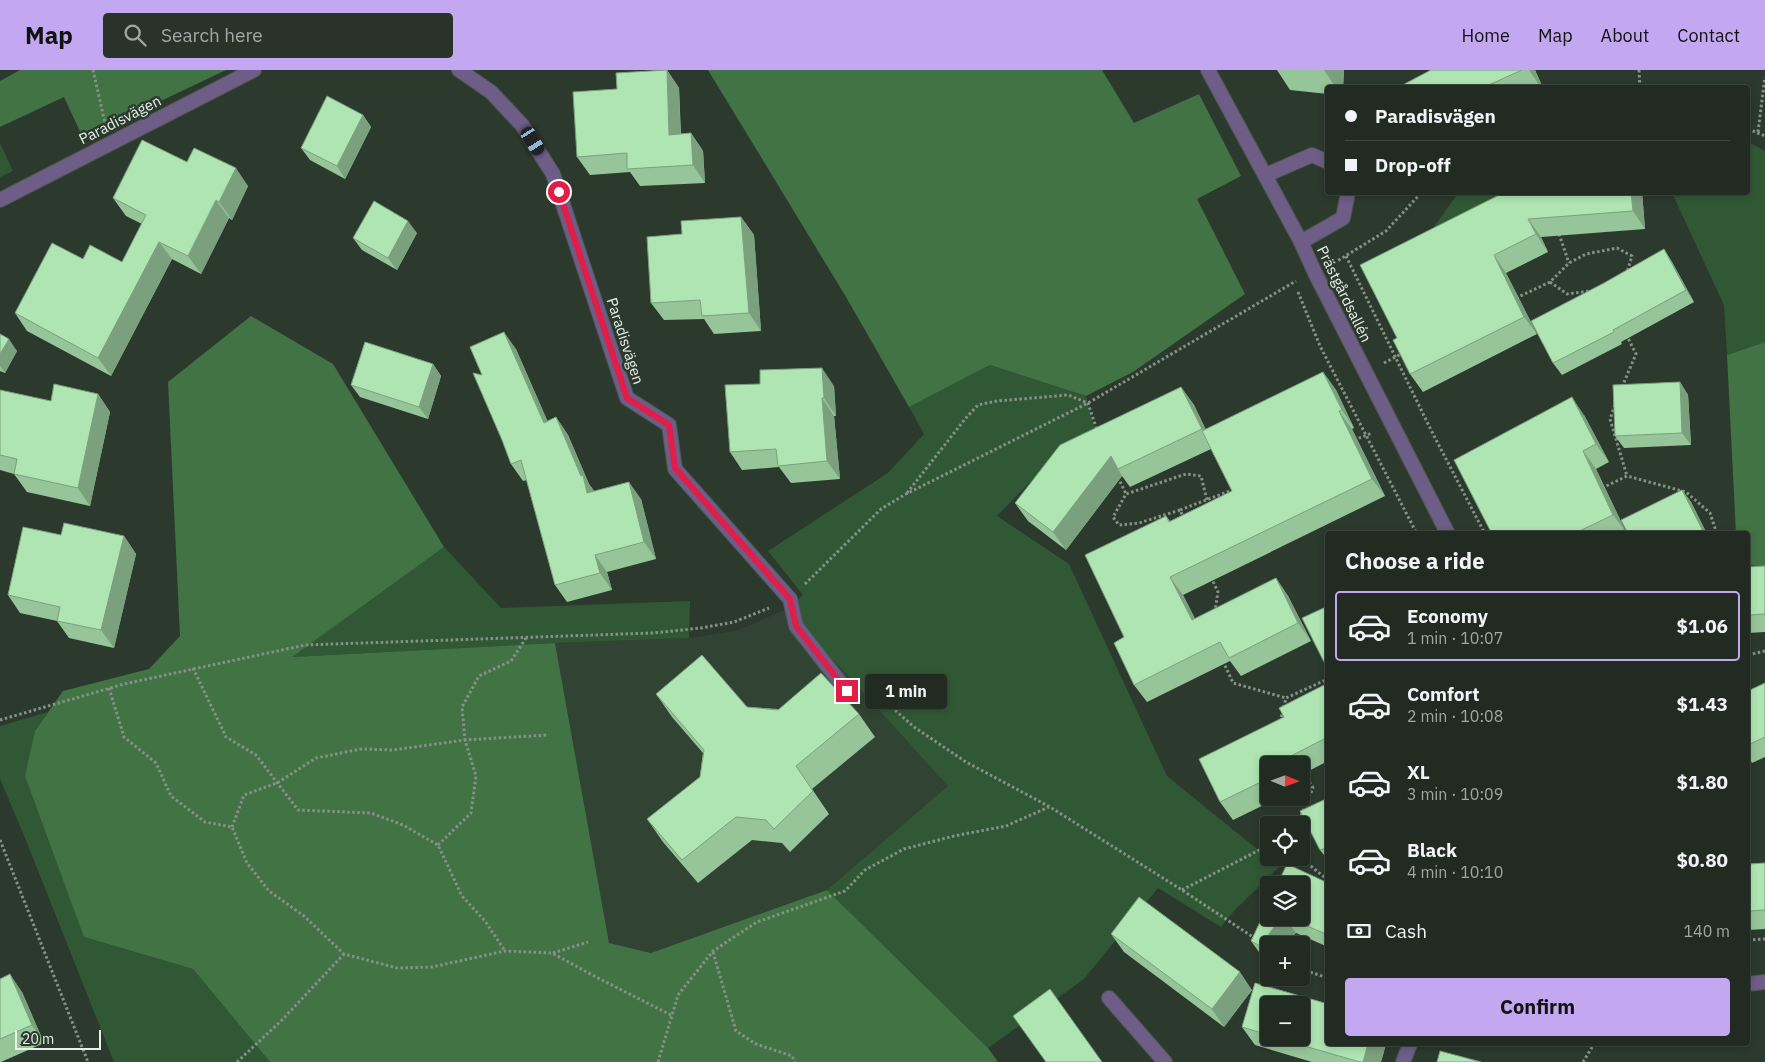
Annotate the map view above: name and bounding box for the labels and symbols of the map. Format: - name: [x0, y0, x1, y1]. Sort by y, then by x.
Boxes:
- street label: Paradisvägen: [75, 91, 164, 148]
- car: [518, 124, 547, 158]
- route start: [548, 181, 570, 203]
- street label: Prästgårdsallén: [1313, 242, 1376, 345]
- street label: Paradisvägen: [603, 295, 648, 386]
- callout: 1 min: [864, 674, 947, 708]
- route end: [836, 680, 858, 702]
- north arrow: [1260, 756, 1310, 806]
- scale bar: [15, 1027, 101, 1050]

